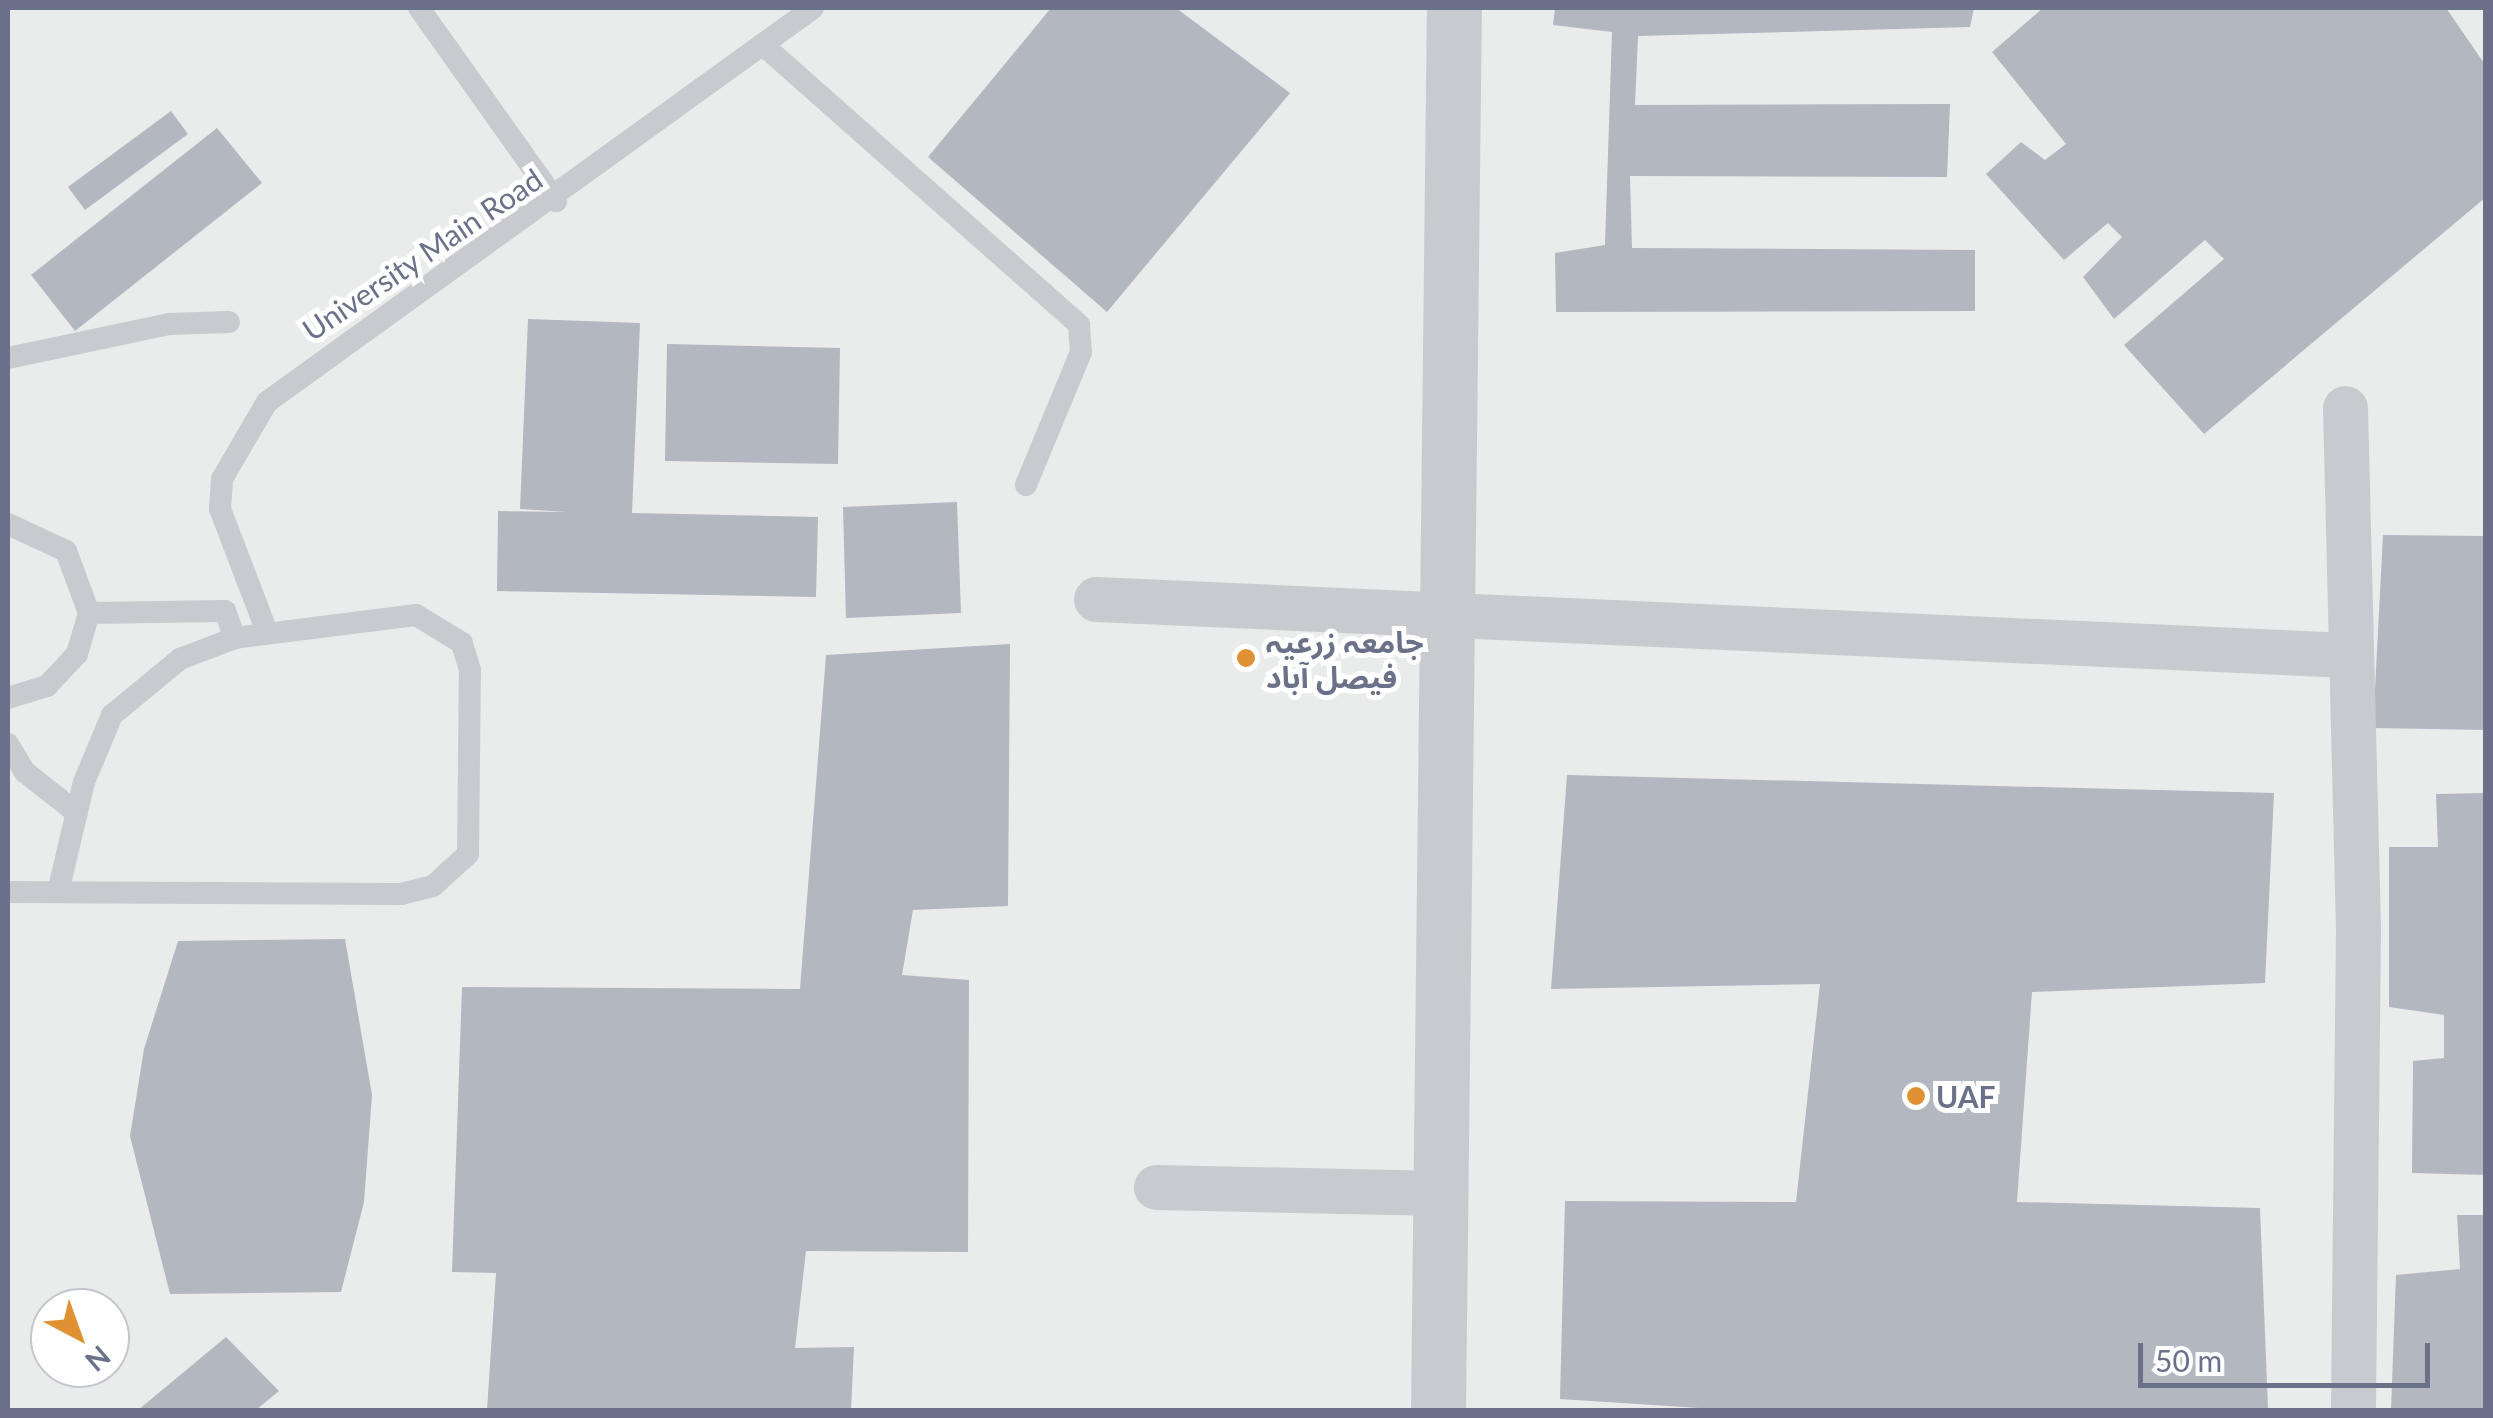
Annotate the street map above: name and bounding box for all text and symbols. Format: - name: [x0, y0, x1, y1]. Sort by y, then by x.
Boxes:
- street label: University Main Road: [295, 160, 549, 348]
- place label: جامعہ زرعیہ فیصل آباد: [1266, 623, 1424, 694]
- marker: جامعہ زرعیہ فیصل آباد: [1235, 647, 1257, 669]
- place label: UAF: [1936, 1078, 1996, 1114]
- marker: UAF: [1905, 1085, 1927, 1107]
- north arrow: [30, 1288, 130, 1388]
- scale bar: [2143, 1323, 2436, 1385]
- text: N: [79, 1339, 118, 1379]
- text: 50 m: [2155, 1342, 2222, 1378]

